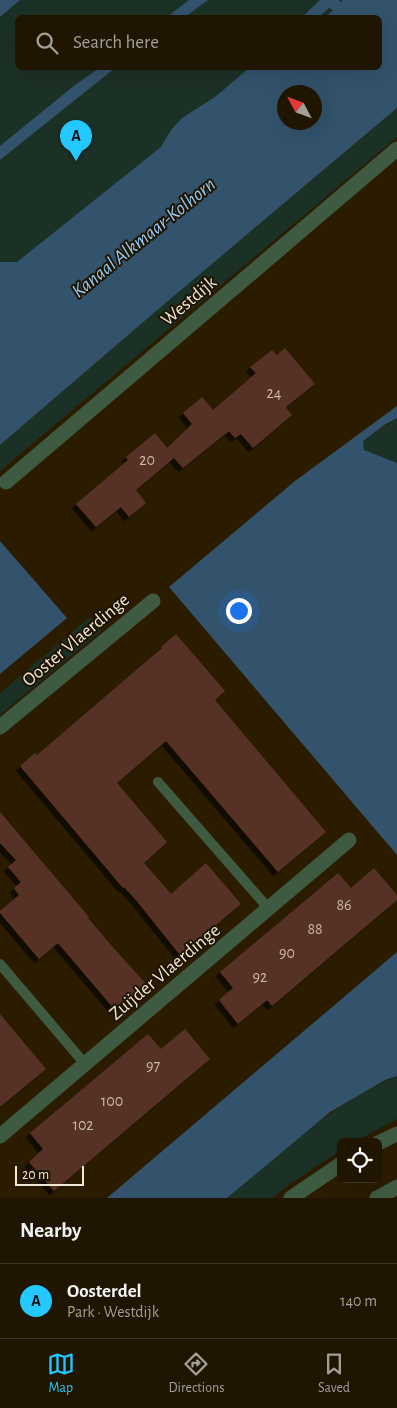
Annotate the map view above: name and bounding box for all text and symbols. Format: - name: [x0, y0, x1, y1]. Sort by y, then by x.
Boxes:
- search box: [15, 15, 382, 70]
- icon: search: [33, 29, 61, 57]
- text: Search here: [73, 33, 159, 52]
- north arrow: [277, 85, 322, 130]
- pin: A: [60, 120, 92, 161]
- water label: Kanaal Alkmaar-Kolhorn: [68, 174, 219, 302]
- street label: Westdijk: [158, 272, 221, 330]
- house number: 24: [267, 385, 282, 401]
- house number: 20: [139, 452, 155, 468]
- street label: Ooster Vlaerdinge: [19, 590, 133, 690]
- your location: [226, 598, 252, 624]
- house number: 86: [336, 897, 352, 913]
- street label: Zuijder Vlaerdinge: [106, 921, 224, 1024]
- house number: 88: [307, 921, 323, 937]
- house number: 90: [279, 945, 295, 961]
- house number: 92: [253, 969, 267, 985]
- house number: 97: [146, 1058, 160, 1074]
- house number: 100: [101, 1093, 123, 1109]
- house number: 102: [72, 1117, 94, 1133]
- map controls: [337, 1138, 382, 1183]
- button: locate: [337, 1138, 382, 1183]
- scale bar: [15, 1163, 84, 1186]
- text: 20 m: [22, 1168, 49, 1182]
- text: Nearby: [20, 1220, 81, 1241]
- text: Oosterdel: [67, 1282, 142, 1301]
- text: A: [31, 1293, 41, 1309]
- text: 140 m: [340, 1293, 377, 1309]
- text: Park · Westdijk: [67, 1304, 159, 1320]
- tab: Map: [47, 1350, 75, 1397]
- tab: Directions: [169, 1350, 224, 1397]
- tab: Saved: [318, 1350, 350, 1397]

